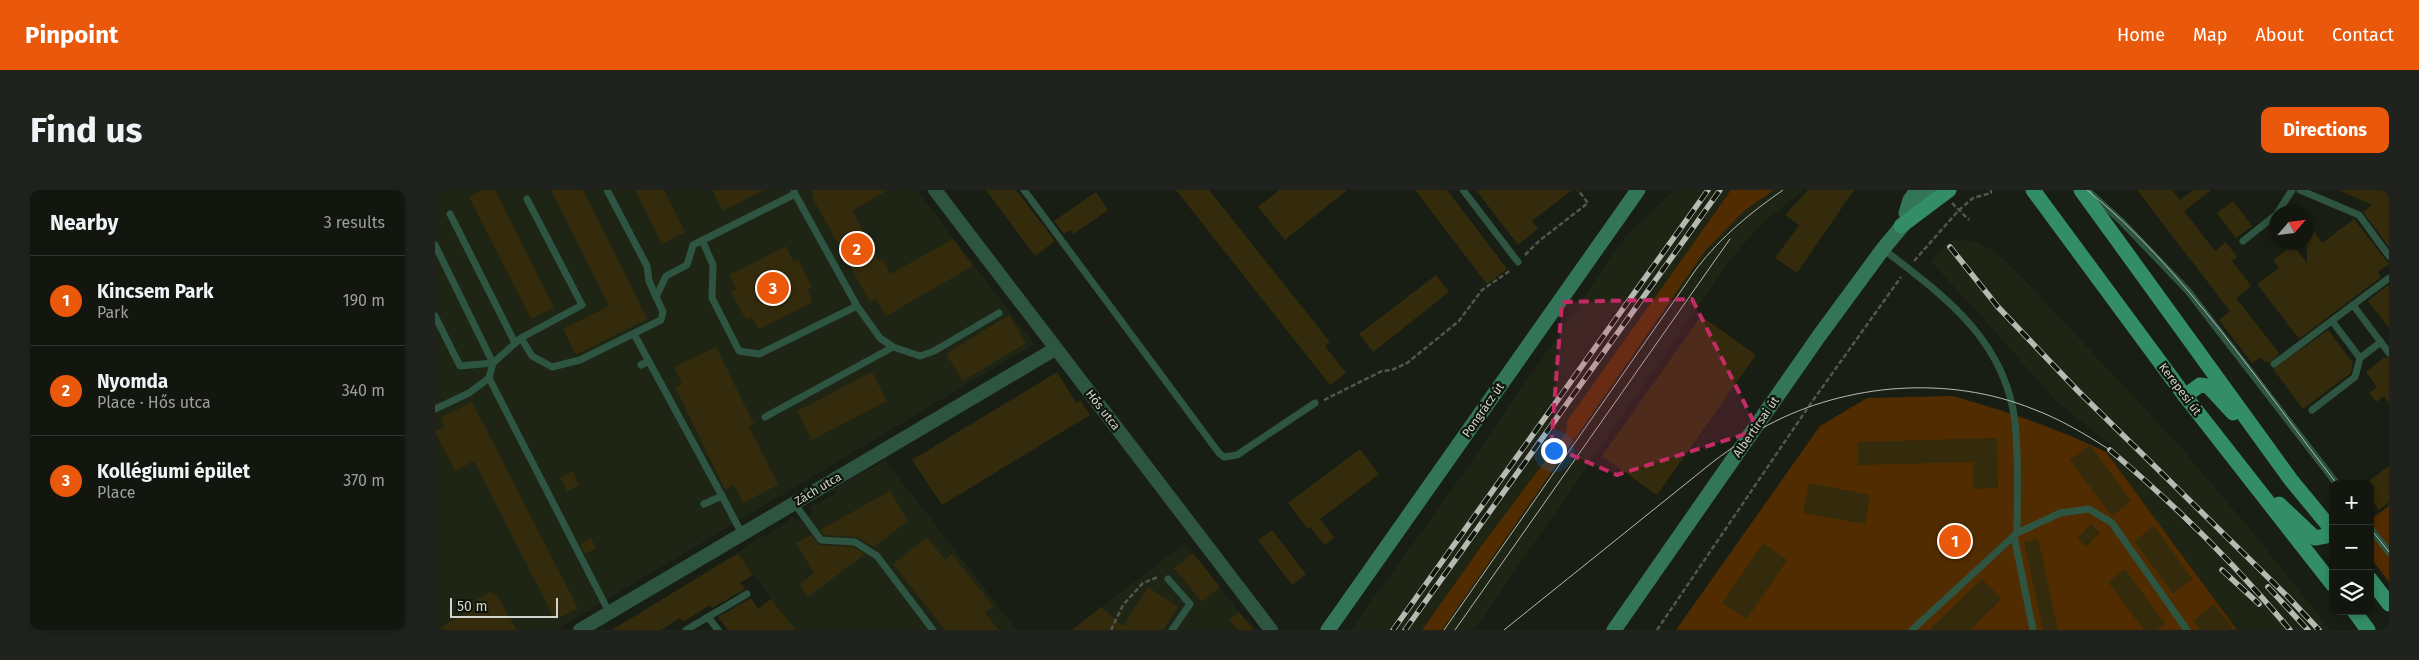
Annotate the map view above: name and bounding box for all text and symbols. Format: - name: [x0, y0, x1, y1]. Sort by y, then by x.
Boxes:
- text: Pinpoint: [25, 21, 118, 49]
- text: Home: [2117, 24, 2165, 46]
- text: Map: [2193, 24, 2227, 46]
- text: About: [2255, 24, 2304, 46]
- text: Contact: [2332, 24, 2394, 46]
- button: Directions: [2261, 107, 2389, 153]
- text: Find us: [30, 109, 142, 151]
- north arrow: [2269, 205, 2314, 250]
- text: Nearby: [50, 210, 118, 236]
- text: 3 results: [324, 213, 385, 232]
- pin: 2: [841, 230, 873, 268]
- pin: 3: [757, 269, 789, 307]
- text: Kincsem Park: [97, 280, 214, 303]
- text: 1: [62, 291, 70, 310]
- text: 190 m: [343, 291, 385, 310]
- text: Park: [97, 303, 129, 322]
- street label: Kerepesi út: [2156, 360, 2204, 418]
- text: Nyomda: [97, 370, 168, 393]
- street label: Pongrácz út: [1459, 380, 1507, 440]
- text: 2: [62, 381, 70, 400]
- text: 340 m: [342, 381, 385, 400]
- street label: Hős utca: [1083, 387, 1123, 433]
- text: Place · Hős utca: [97, 393, 211, 412]
- street label: Albertirsai út: [1730, 393, 1782, 460]
- your location: [1541, 438, 1567, 464]
- text: Kollégiumi épület: [97, 460, 250, 483]
- street label: Zách utca: [792, 470, 844, 508]
- text: 3: [62, 471, 70, 490]
- text: 370 m: [343, 471, 385, 490]
- map controls: [2329, 480, 2374, 615]
- button: +: [2329, 480, 2374, 525]
- text: Place: [97, 483, 136, 502]
- pin: 1: [1939, 522, 1971, 560]
- button: −: [2329, 525, 2374, 570]
- button: layers: [2329, 570, 2374, 615]
- scale bar: [450, 595, 557, 618]
- text: 50 m: [457, 598, 488, 615]

